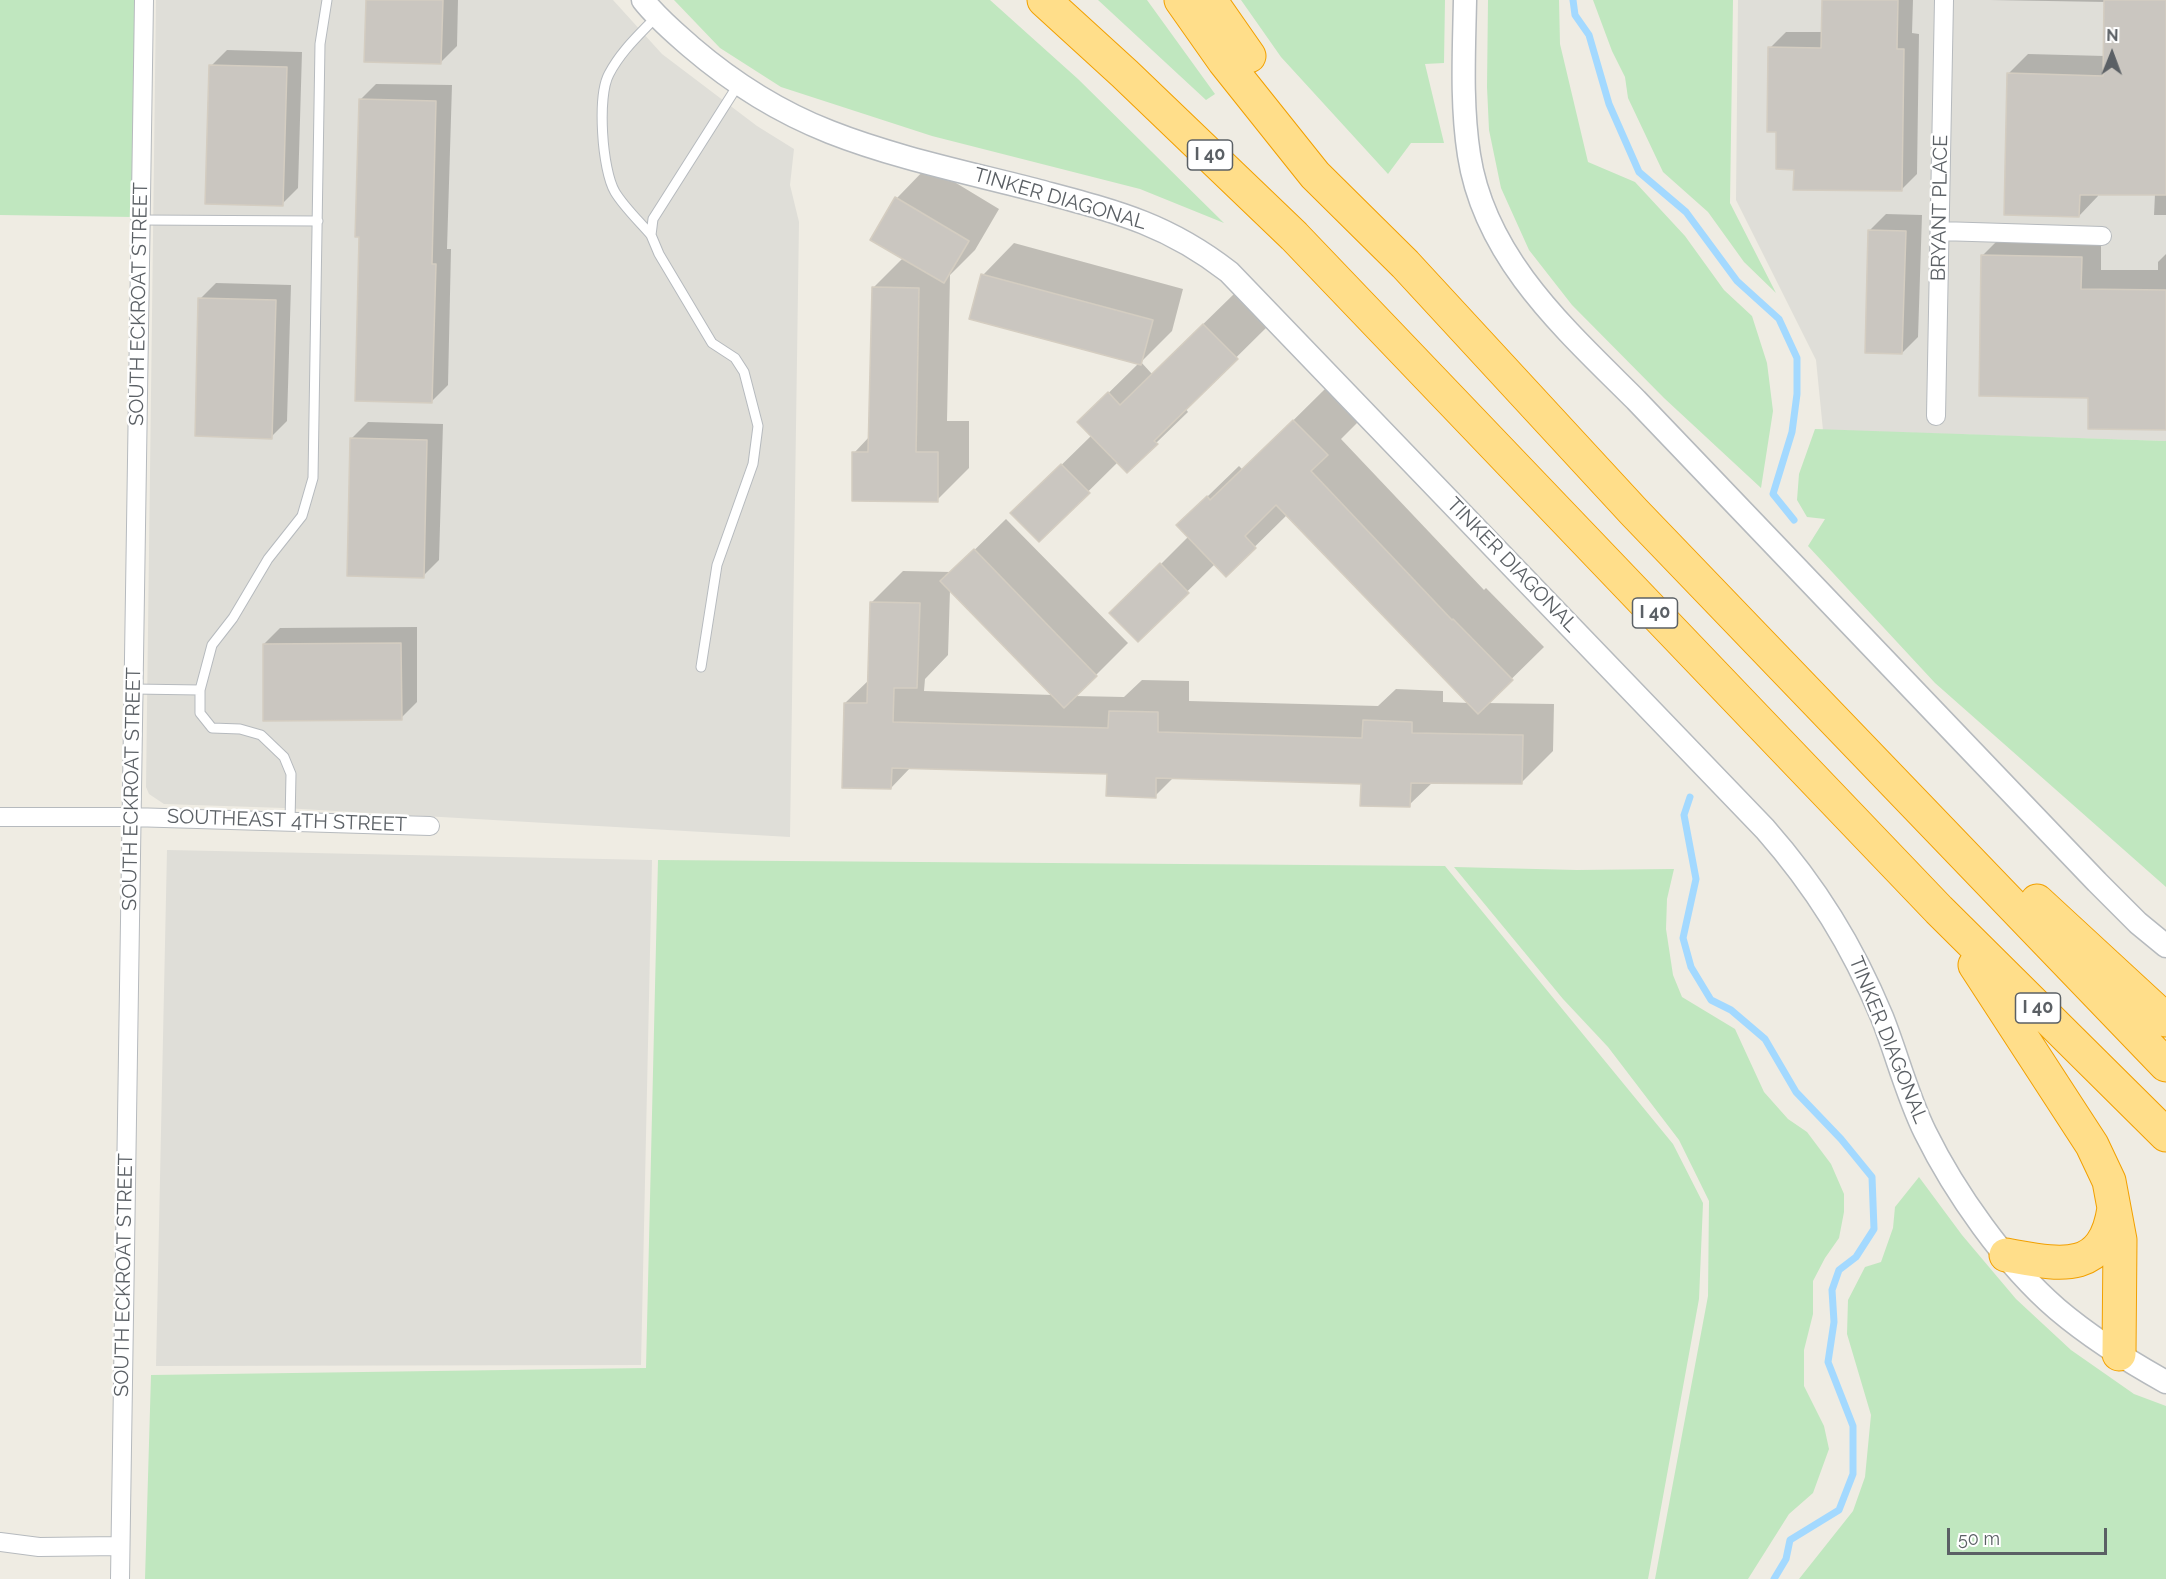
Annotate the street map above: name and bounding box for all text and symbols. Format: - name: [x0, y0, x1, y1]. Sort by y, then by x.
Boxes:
- north arrow: [2082, 24, 2142, 84]
- text: N: [2106, 26, 2119, 45]
- street label: BRYANT PLACE: [1927, 135, 1953, 281]
- road number: I 40: [1188, 140, 1232, 170]
- street label: TINKER DIAGONAL: [971, 163, 1149, 235]
- street label: SOUTH ECKROAT STREET: [125, 182, 153, 426]
- street label: TINKER DIAGONAL: [1442, 493, 1582, 637]
- road number: I 40: [1632, 598, 1678, 628]
- street label: SOUTH ECKROAT STREET: [118, 667, 146, 911]
- street label: SOUTHEAST 4TH STREET: [167, 805, 407, 837]
- street label: TINKER DIAGONAL: [1844, 953, 1932, 1127]
- road number: I 40: [2016, 993, 2060, 1023]
- street label: SOUTH ECKROAT STREET: [110, 1153, 138, 1397]
- scale bar: [1950, 1516, 2110, 1554]
- text: 50 m: [1958, 1528, 2000, 1549]

